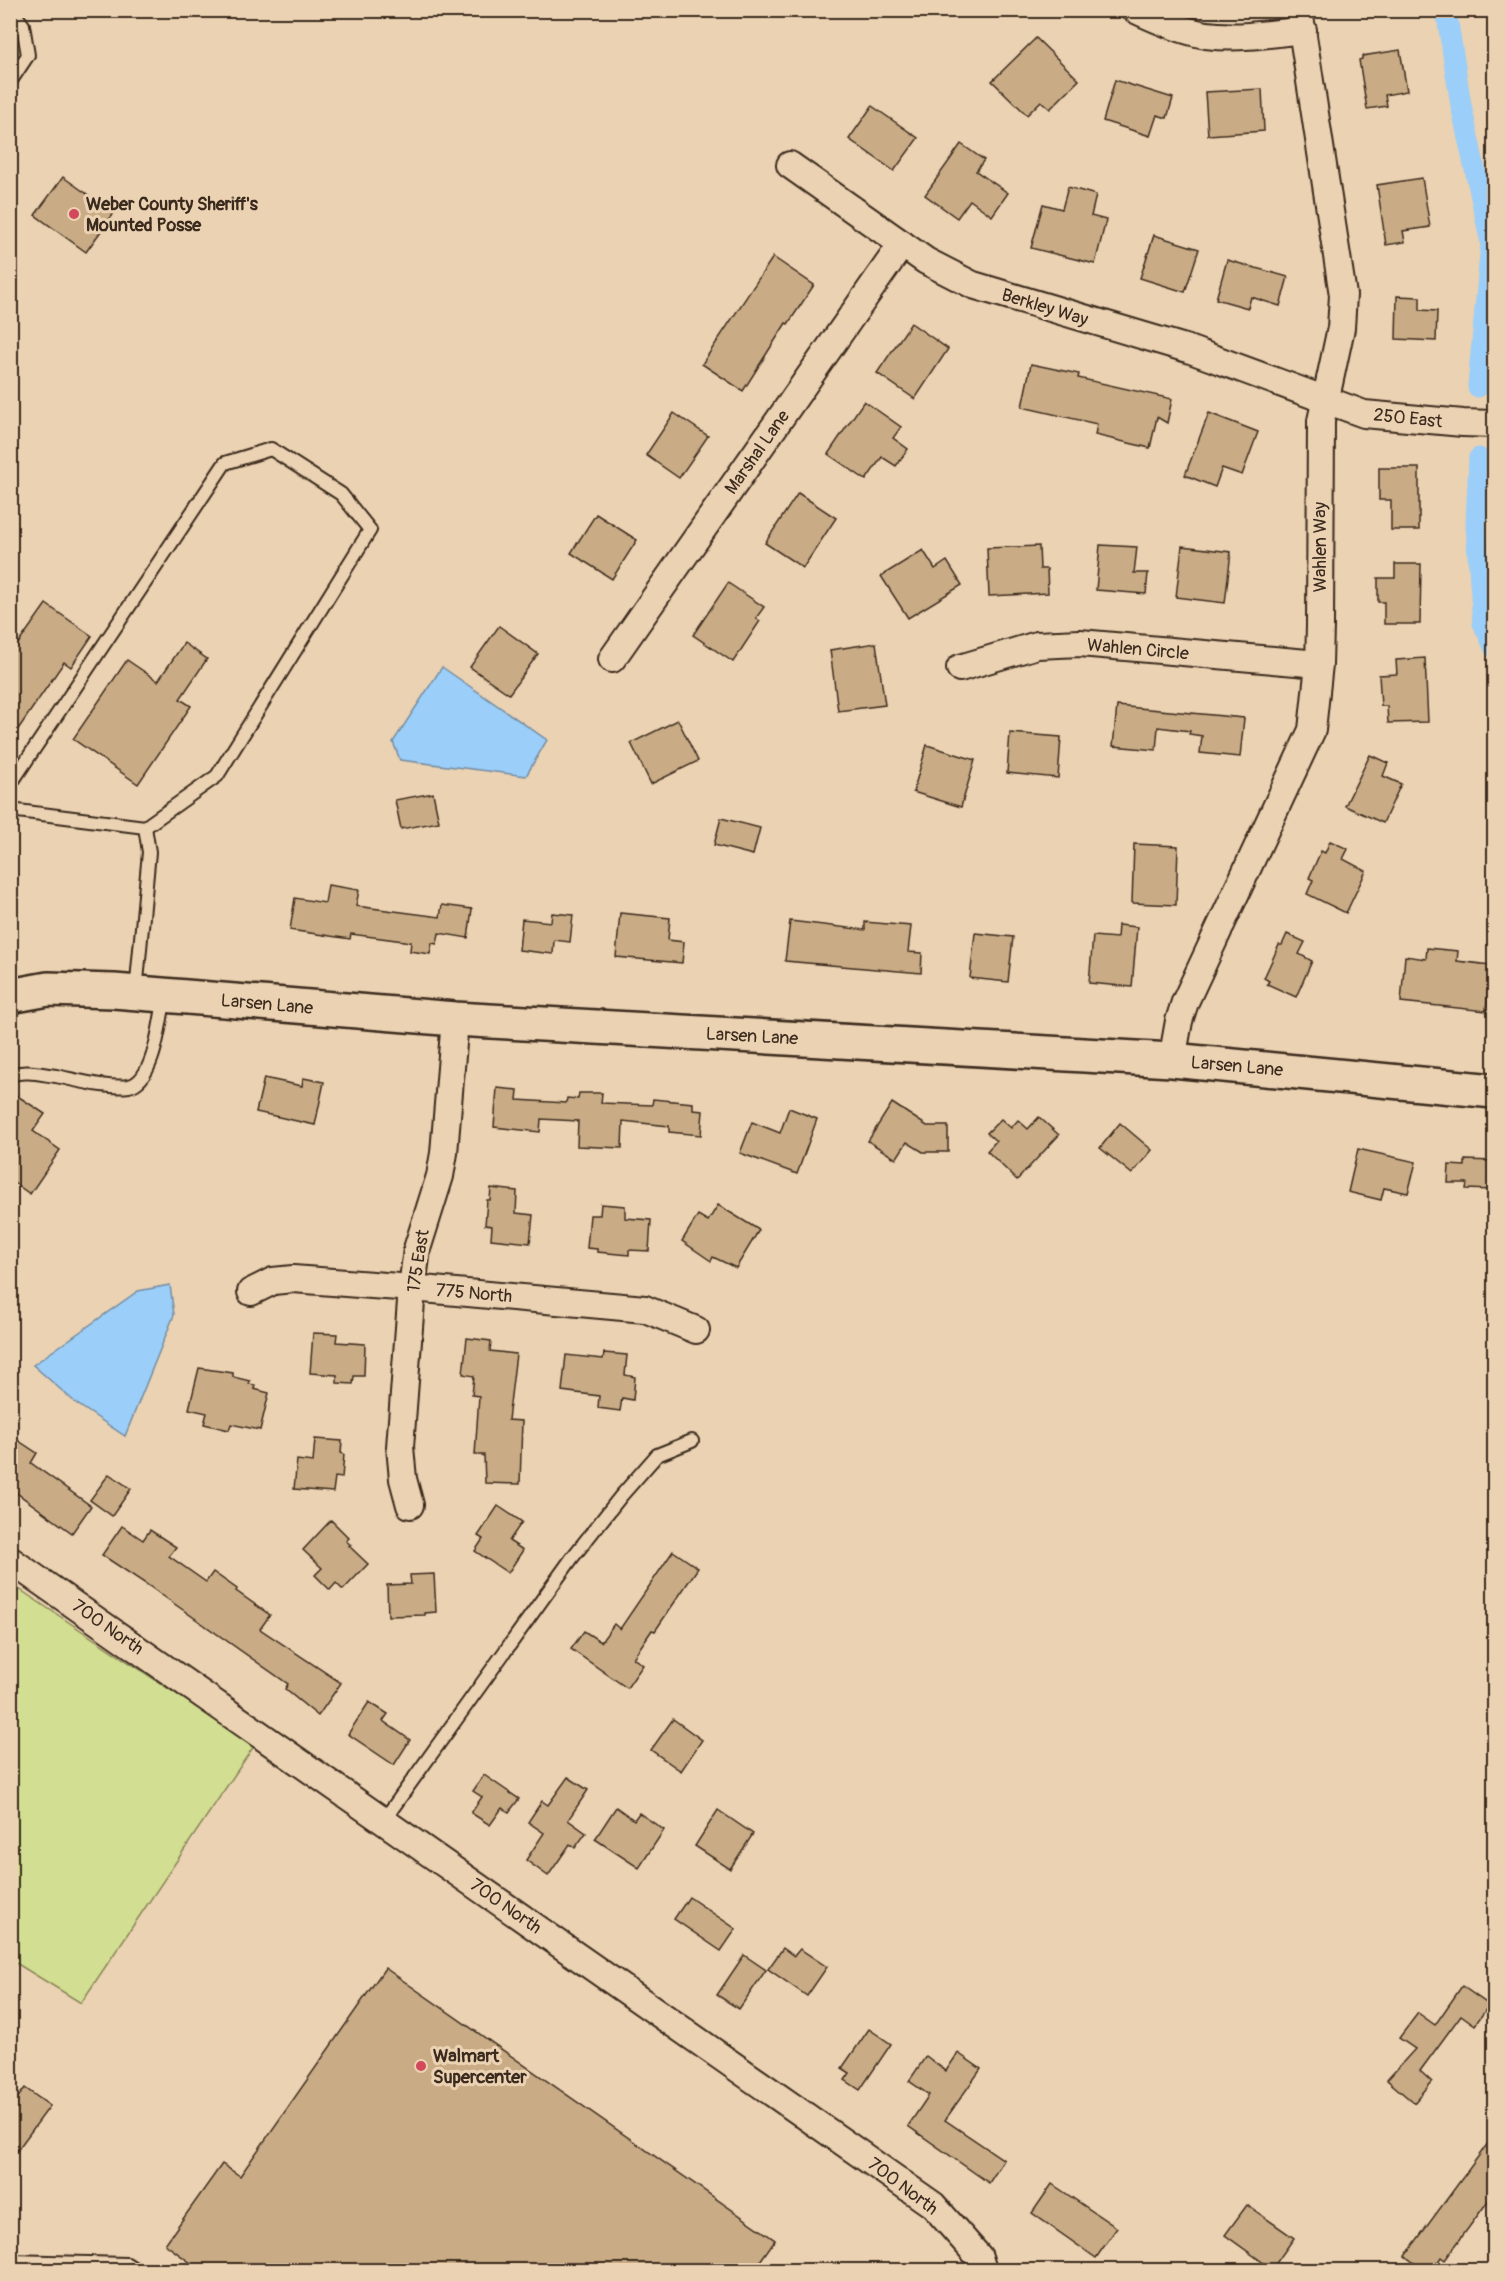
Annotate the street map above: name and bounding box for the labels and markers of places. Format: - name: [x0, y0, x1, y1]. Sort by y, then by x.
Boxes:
- place label: Weber County Sheriff's Mounted Posse: [86, 193, 259, 237]
- marker: Weber County Sheriff's Mounted Posse: [67, 207, 81, 221]
- place label: Walmart Supercenter: [433, 2045, 527, 2089]
- marker: Walmart Supercenter: [414, 2059, 428, 2073]

